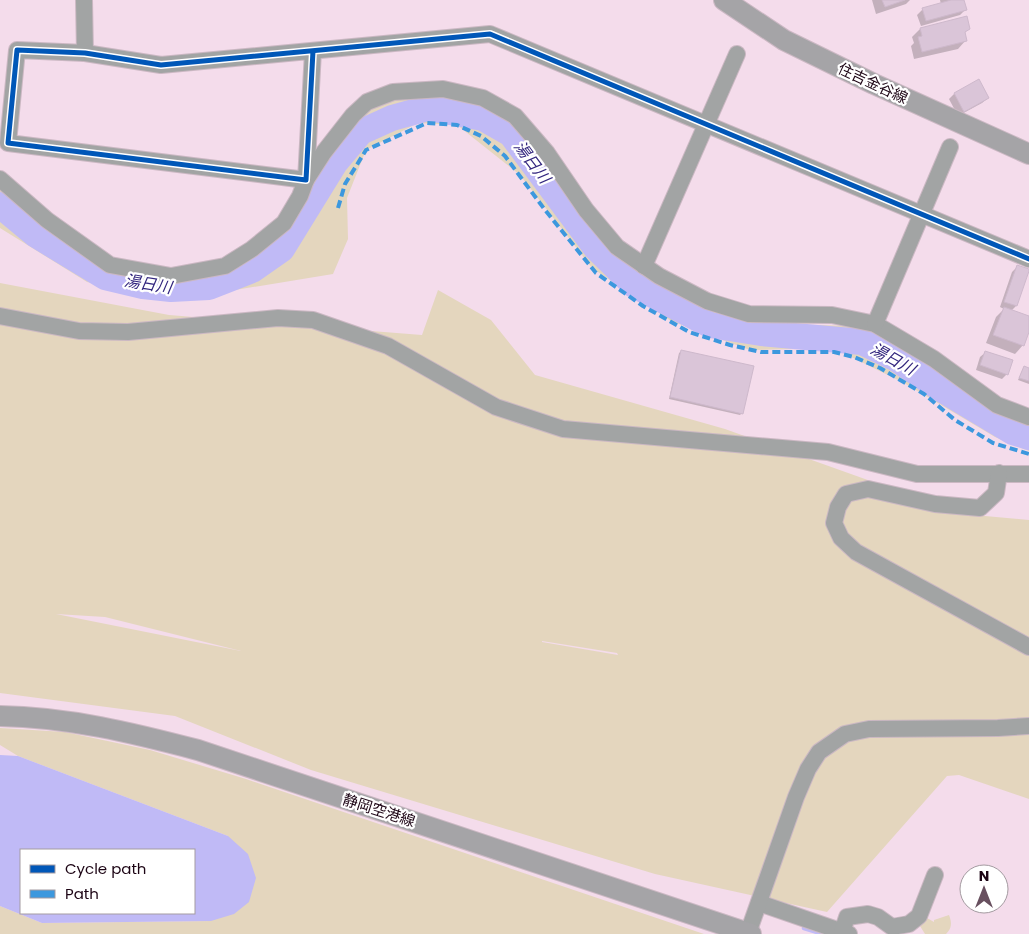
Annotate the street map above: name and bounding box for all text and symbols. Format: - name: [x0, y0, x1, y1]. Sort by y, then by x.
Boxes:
- street label: 住吉金谷線: [835, 58, 911, 108]
- water label: 湯日川: [508, 136, 557, 190]
- water label: 湯日川: [122, 269, 175, 299]
- water label: 湯日川: [866, 337, 921, 382]
- street label: 静岡空港線: [340, 788, 418, 832]
- legend: [20, 849, 195, 914]
- text: Cycle path: [65, 858, 146, 879]
- north arrow: [959, 864, 1009, 914]
- text: N: [979, 866, 989, 886]
- text: Path: [65, 883, 99, 904]

